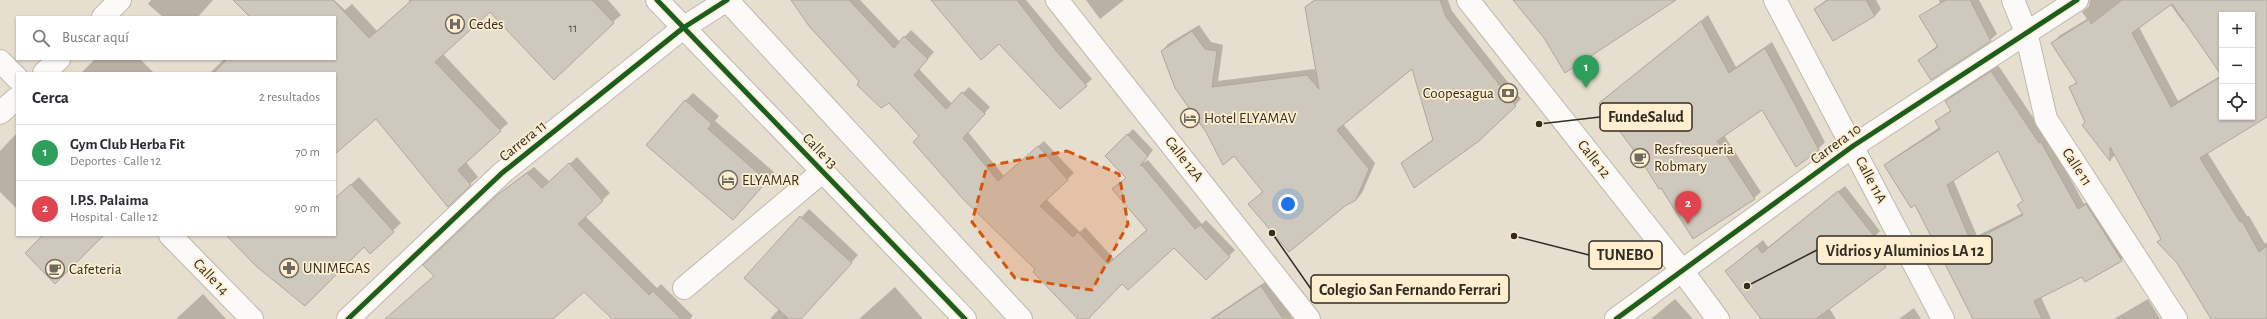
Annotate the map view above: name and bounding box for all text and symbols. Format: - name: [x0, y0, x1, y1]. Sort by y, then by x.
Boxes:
- map controls: [2219, 12, 2255, 120]
- button: +: [2219, 12, 2255, 48]
- hospital icon: Cedes: [444, 13, 466, 35]
- search box: [16, 16, 336, 60]
- place label: Cedes: [469, 17, 504, 32]
- house number: 11: [569, 22, 577, 35]
- icon: search: [30, 27, 52, 49]
- text: Buscar aquí: [62, 30, 129, 45]
- button: −: [2219, 48, 2255, 84]
- pin: 1: [1573, 55, 1599, 88]
- bank icon: Coopesagua: [1497, 82, 1519, 104]
- button: locate: [2219, 84, 2255, 120]
- place label: Coopesagua: [1423, 86, 1494, 101]
- text: Cerca: [32, 89, 69, 106]
- text: 2 resultados: [259, 91, 320, 104]
- callout: FundeSalud: [1600, 103, 1692, 131]
- hotel icon: Hotel ELYAMAV: [1179, 107, 1201, 129]
- text: FundeSalud: [1608, 109, 1684, 125]
- place label: Hotel ELYAMAV: [1204, 111, 1297, 126]
- street label: Carrera 11: [497, 118, 549, 164]
- street label: Carrera 10: [1808, 121, 1864, 167]
- street label: Calle 13: [800, 130, 840, 172]
- street label: Calle 12A: [1162, 134, 1206, 184]
- text: Gym Club Herba Fit: [70, 137, 185, 152]
- street label: Calle 12: [1575, 137, 1613, 181]
- place label: Resfresqueria Robmary: [1654, 142, 1734, 174]
- street label: Calle 11: [2059, 145, 2095, 189]
- text: 1: [43, 146, 47, 159]
- text: 70 m: [295, 146, 320, 159]
- cafe icon: Resfresqueria Robmary: [1629, 147, 1651, 169]
- street label: Calle 11A: [1853, 154, 1890, 206]
- text: Deportes · Calle 12: [70, 155, 161, 168]
- hotel icon: ELYAMAR: [717, 169, 739, 191]
- place label: ELYAMAR: [742, 173, 799, 188]
- pin: 2: [1675, 191, 1701, 224]
- text: I.P.S. Palaima: [70, 193, 149, 208]
- your location: [1278, 194, 1298, 214]
- text: 2: [42, 202, 48, 215]
- text: 90 m: [294, 202, 320, 215]
- text: Hospital · Calle 12: [70, 211, 158, 224]
- callout: Vidrios y Aluminios LA 12: [1817, 236, 1992, 264]
- callout: TUNEBO: [1589, 241, 1662, 269]
- text: Vidrios y Aluminios LA 12: [1826, 243, 1985, 260]
- text: TUNEBO: [1596, 247, 1654, 263]
- street label: Calle 14: [190, 256, 232, 298]
- pharmacy icon: UNIMEGAS: [278, 257, 300, 279]
- cafe icon: Cafeteria: [44, 258, 66, 280]
- place label: UNIMEGAS: [303, 261, 370, 276]
- place label: Cafeteria: [69, 262, 122, 277]
- callout: Colegio San Fernando Ferrari: [1311, 275, 1509, 303]
- text: Colegio San Fernando Ferrari: [1319, 282, 1501, 298]

